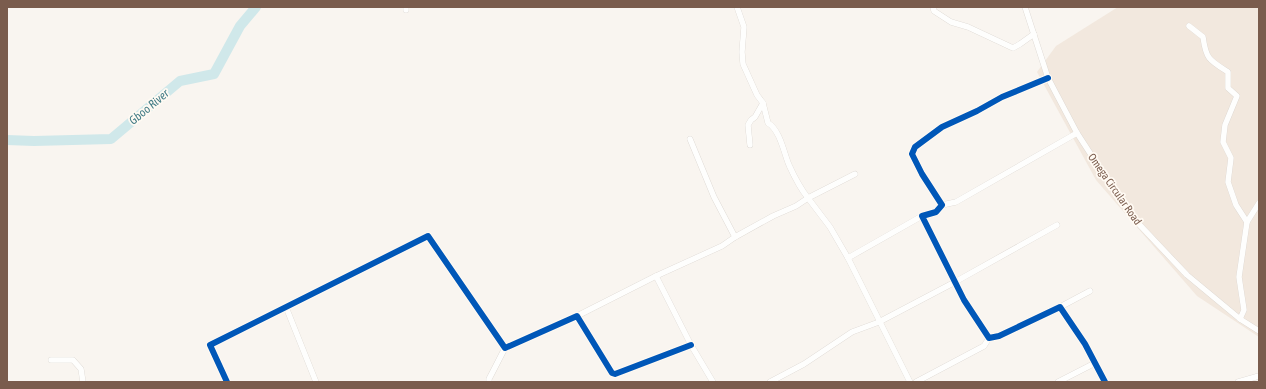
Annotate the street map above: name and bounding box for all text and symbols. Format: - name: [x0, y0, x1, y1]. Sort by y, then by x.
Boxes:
- water label: Gboo River: [126, 86, 172, 128]
- street label: Omega Circular Road: [1086, 151, 1144, 227]

